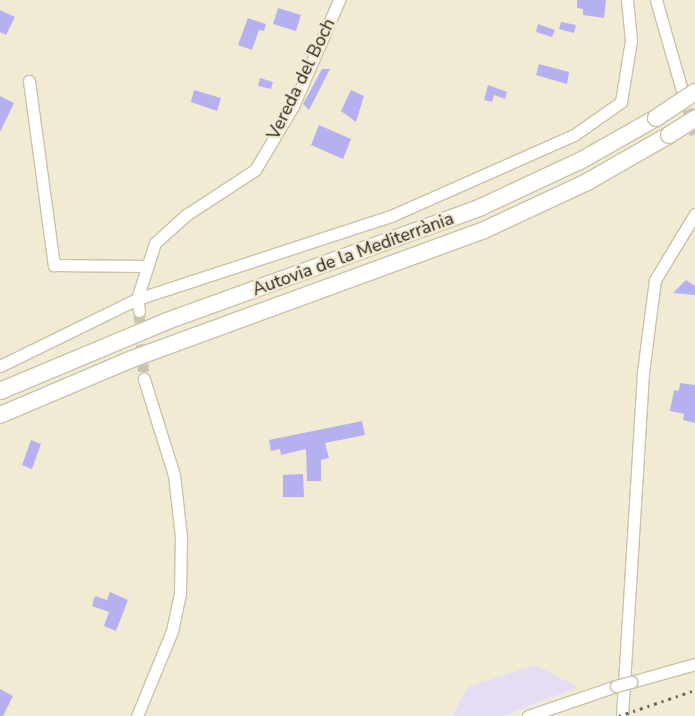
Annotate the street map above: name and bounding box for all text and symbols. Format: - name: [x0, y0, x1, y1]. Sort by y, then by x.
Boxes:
- street label: Vereda del Boch: [262, 15, 340, 143]
- street label: Autovia de la Mediterrània: [249, 207, 457, 301]

